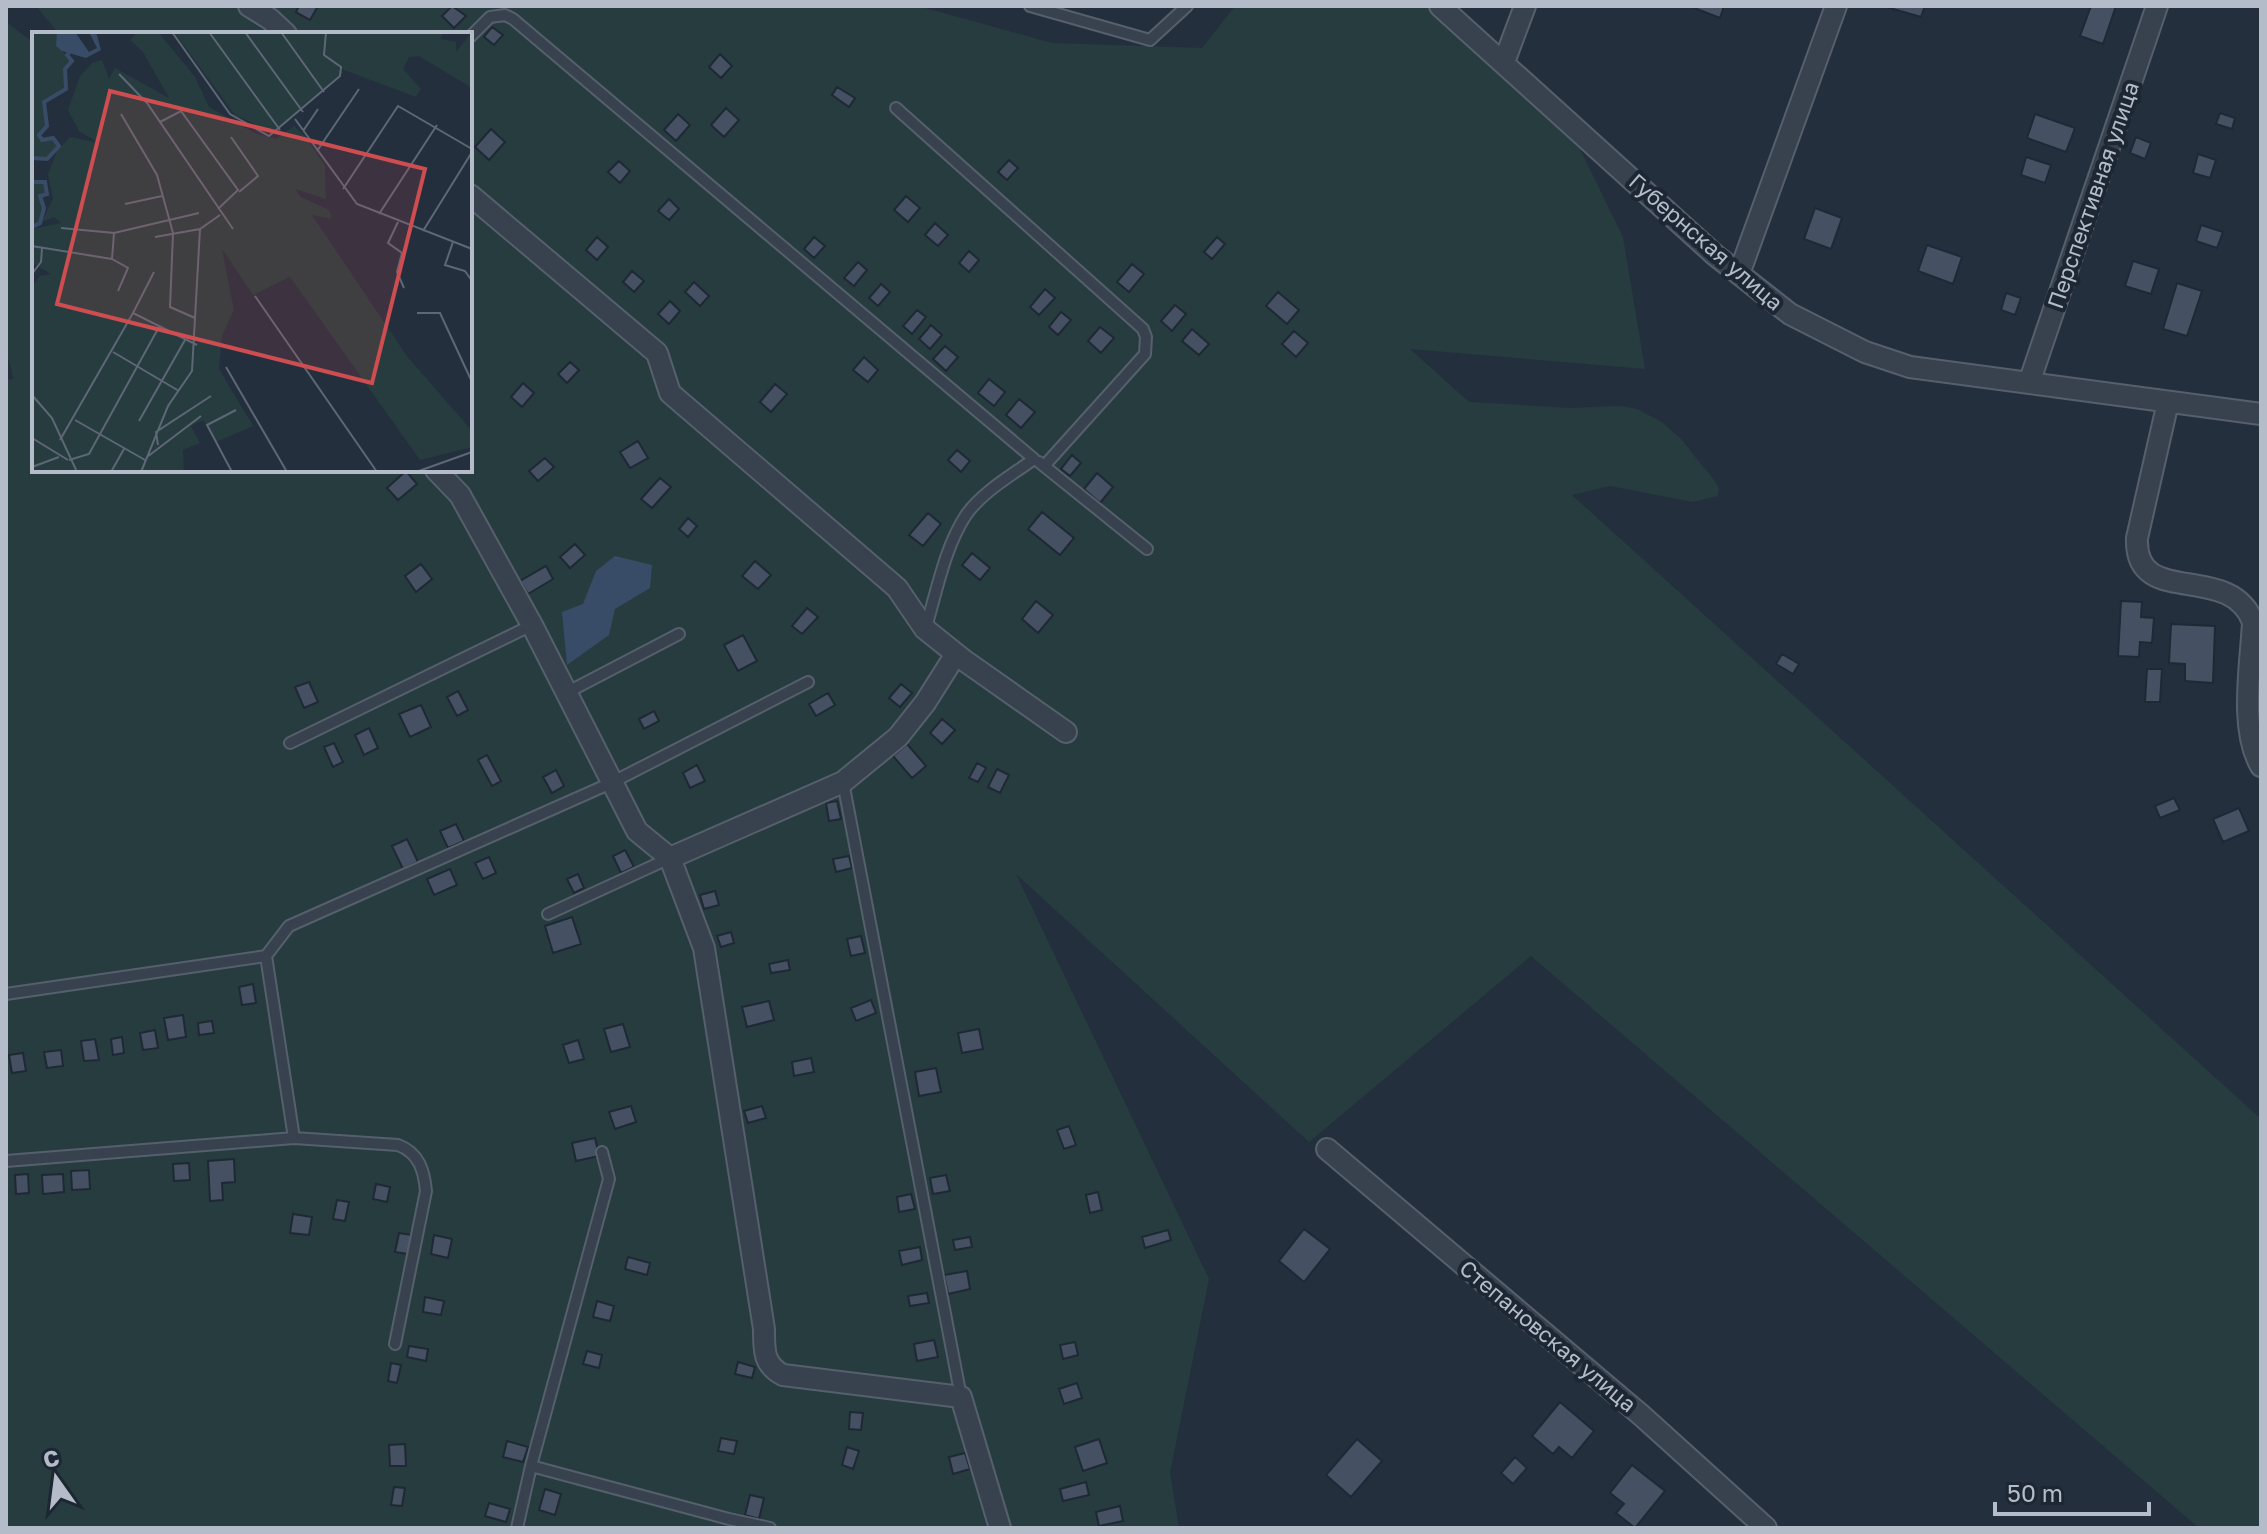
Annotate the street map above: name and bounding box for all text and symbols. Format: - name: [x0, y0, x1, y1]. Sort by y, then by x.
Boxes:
- inset map: [32, 32, 472, 472]
- street label: Перспективная улица: [2041, 78, 2144, 312]
- street label: Губернская улица: [1624, 167, 1789, 316]
- street label: Степановская улица: [1454, 1254, 1642, 1417]
- north arrow: [16, 1438, 96, 1518]
- text: С: [40, 1443, 62, 1473]
- scale bar: [1995, 1466, 2149, 1516]
- text: 50 m: [2007, 1478, 2063, 1507]

